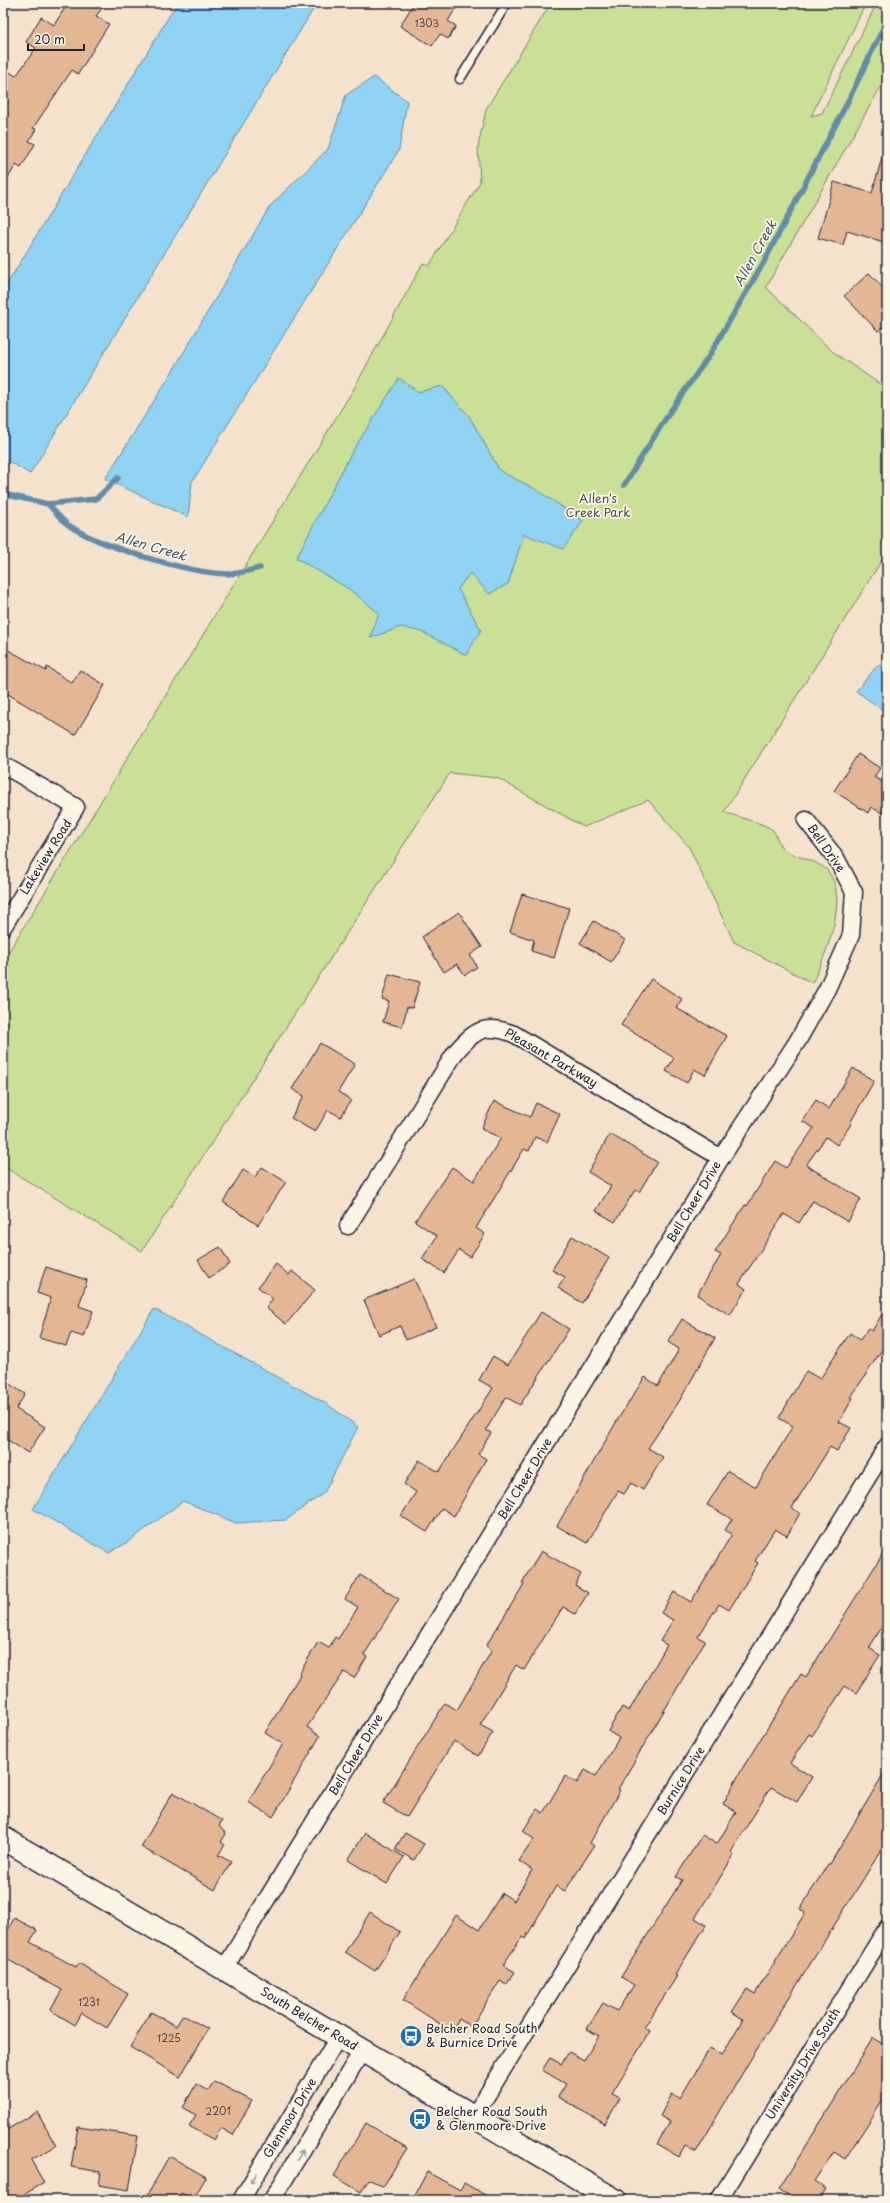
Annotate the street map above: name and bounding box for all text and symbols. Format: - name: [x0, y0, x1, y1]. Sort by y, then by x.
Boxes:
- house number: 1303: [415, 15, 439, 30]
- scale bar: [28, 26, 84, 52]
- text: 20 m: [34, 30, 65, 48]
- water label: Allen Creek: [728, 215, 781, 289]
- park label: Allen's Creek Park: [566, 489, 630, 521]
- water label: Allen Creek: [113, 526, 190, 565]
- street label: Lakeview Road: [15, 815, 76, 898]
- street label: Bell Drive: [803, 819, 850, 875]
- street label: Pleasant Parkway: [502, 1023, 601, 1091]
- street label: Bell Cheer Drive: [662, 1157, 725, 1246]
- street label: Bell Cheer Drive: [493, 1434, 556, 1523]
- street label: Bell Cheer Drive: [324, 1710, 387, 1799]
- street label: Burnice Drive: [652, 1742, 709, 1818]
- street label: South Belcher Road: [257, 1982, 362, 2054]
- house number: 1231: [78, 1994, 100, 2009]
- street label: University Drive South: [760, 2004, 844, 2123]
- place label: Belcher Road South & Burnice Drive: [426, 2019, 538, 2051]
- bus stop icon: Belcher Road South & Burnice Drive: [398, 2023, 424, 2049]
- house number: 1225: [157, 2030, 181, 2045]
- street label: Glenmoor Drive: [258, 2074, 320, 2161]
- place label: Belcher Road South & Glenmoore Drive: [436, 2102, 548, 2134]
- house number: 2201: [205, 2103, 231, 2118]
- bus stop icon: Belcher Road South & Glenmoore Drive: [407, 2106, 433, 2132]
- one-way arrow: [296, 2149, 304, 2161]
- one-way arrow: [250, 2172, 258, 2184]

